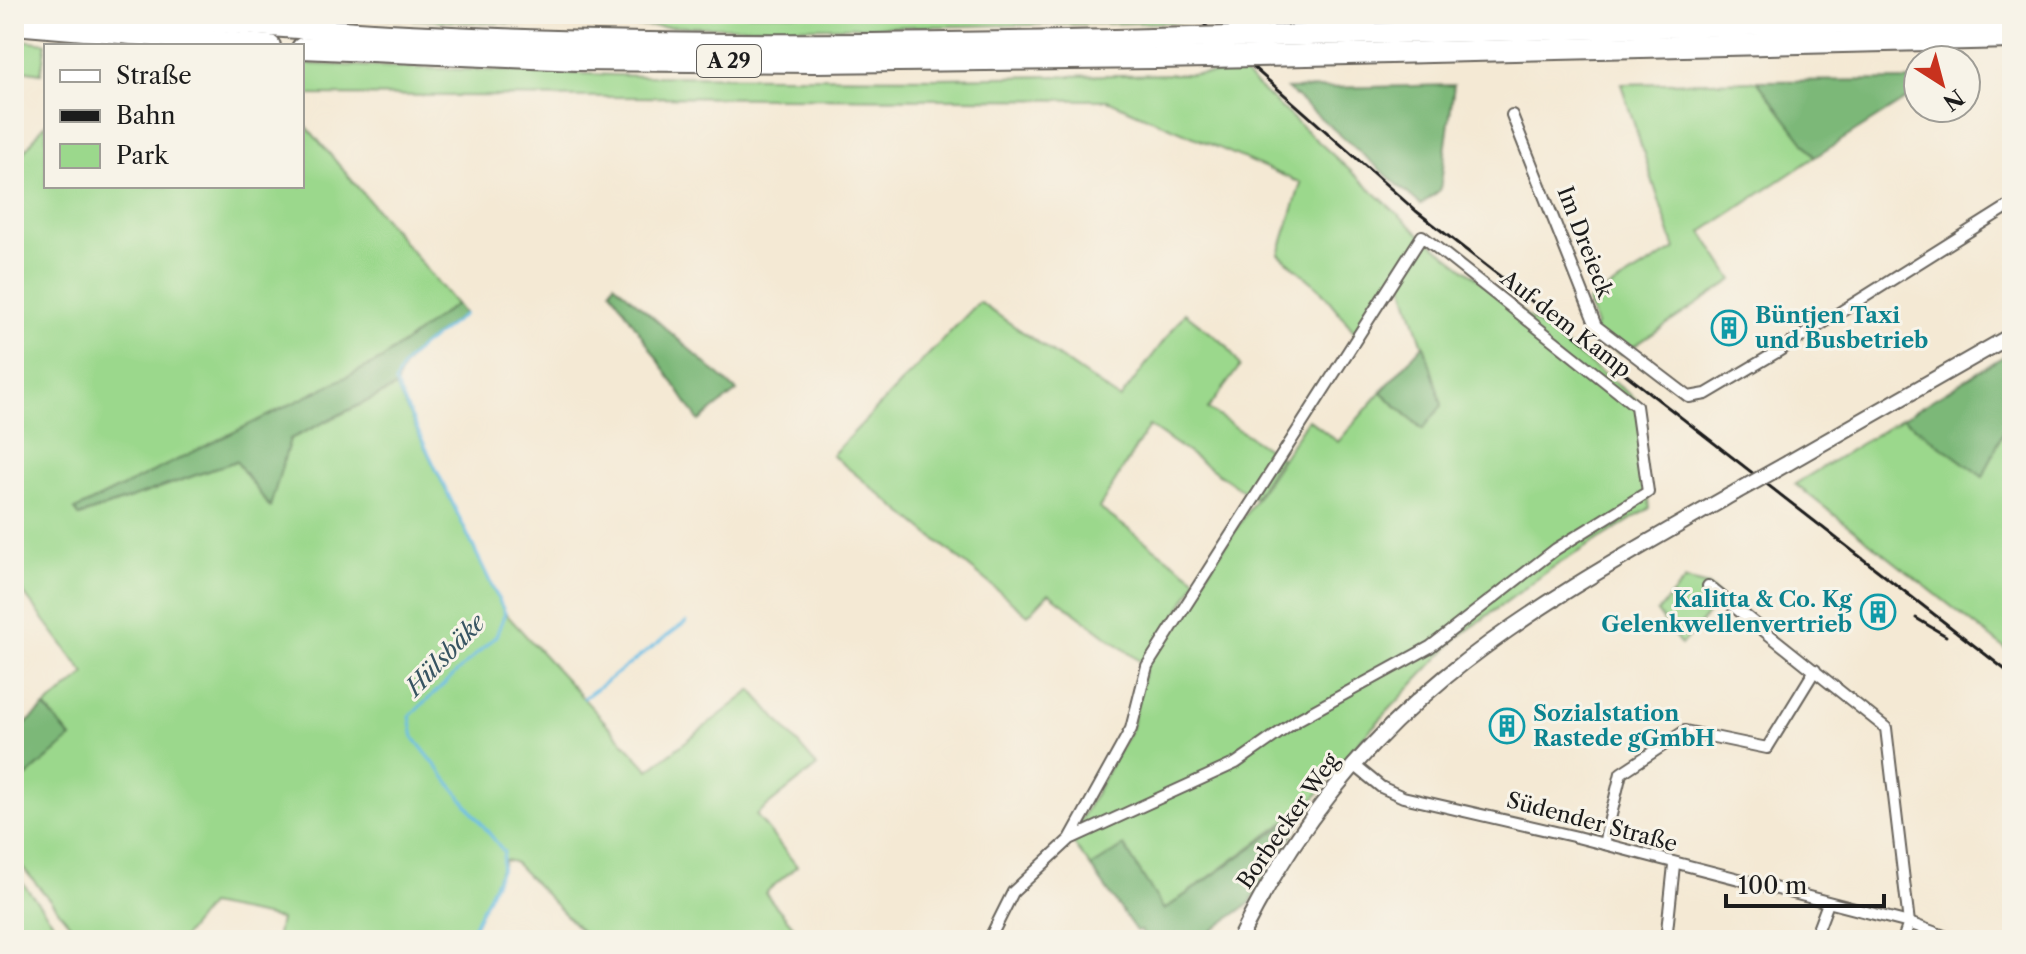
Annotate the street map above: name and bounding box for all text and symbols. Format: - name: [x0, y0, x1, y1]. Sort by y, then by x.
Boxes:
- legend: [44, 44, 304, 188]
- north arrow: [1902, 44, 1982, 124]
- road number: A 29: [697, 45, 761, 77]
- text: Straße: [116, 61, 192, 90]
- text: N: [1938, 83, 1969, 116]
- text: Bahn: [116, 101, 175, 130]
- text: Park: [116, 141, 169, 170]
- street label: Im Dreieck: [1551, 183, 1619, 303]
- street label: Auf dem Kamp: [1495, 264, 1637, 383]
- place label: Büntjen Taxi und Busbetrieb: [1755, 302, 1928, 354]
- building icon: Büntjen Taxi und Busbetrieb: [1710, 309, 1748, 347]
- place label: Kalitta & Co. Kg Gelenkwellenvertrieb: [1601, 586, 1853, 638]
- building icon: Kalitta & Co. Kg Gelenkwellenvertrieb: [1859, 593, 1897, 631]
- water label: Hülsbäke: [398, 607, 492, 703]
- place label: Sozialstation Rastede gGmbH: [1533, 700, 1715, 752]
- building icon: Sozialstation Rastede gGmbH: [1488, 707, 1526, 745]
- street label: Borbecker Weg: [1231, 748, 1345, 894]
- street label: Südender Straße: [1504, 786, 1680, 858]
- scale bar: [1726, 858, 1884, 908]
- text: 100 m: [1738, 871, 1807, 900]

